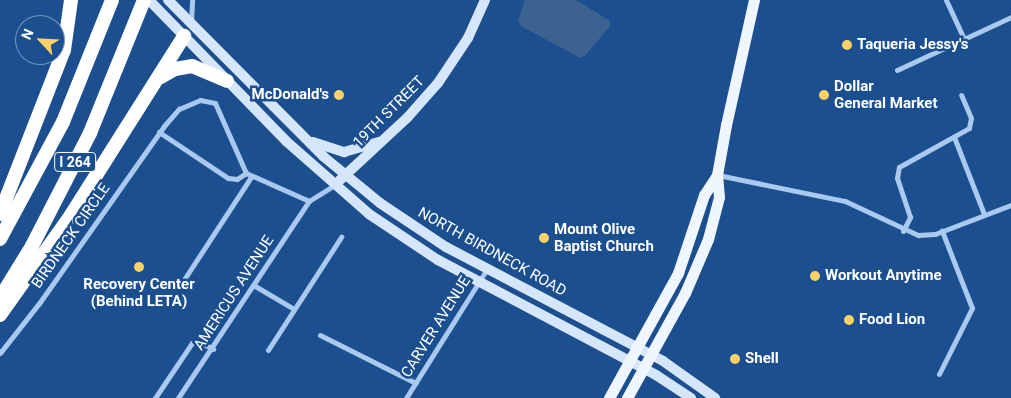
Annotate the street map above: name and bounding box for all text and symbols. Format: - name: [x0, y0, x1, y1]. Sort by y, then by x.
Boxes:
- north arrow: [15, 15, 65, 65]
- text: N: [18, 26, 37, 42]
- place label: Taqueria Jessy's: [857, 36, 968, 54]
- marker: Taqueria Jessy's: [841, 39, 853, 51]
- street label: 19TH STREET: [350, 73, 428, 151]
- place label: Dollar General Market: [834, 77, 938, 112]
- place label: McDonald's: [252, 86, 329, 104]
- marker: McDonald's: [333, 89, 345, 101]
- marker: Dollar General Market: [818, 89, 830, 101]
- road number: I 264: [54, 150, 96, 173]
- street label: BIRDNECK CIRCLE: [28, 180, 114, 292]
- street label: NORTH BIRDNECK ROAD: [415, 204, 569, 300]
- place label: Mount Olive Baptist Church: [554, 220, 654, 255]
- street label: AMERICUS AVENUE: [190, 232, 278, 354]
- marker: Mount Olive Baptist Church: [538, 232, 550, 244]
- marker: Recovery Center (Behind LETA): [133, 261, 145, 273]
- place label: Workout Anytime: [825, 267, 941, 285]
- marker: Workout Anytime: [809, 270, 821, 282]
- street label: CARVER AVENUE: [398, 273, 474, 381]
- place label: Recovery Center (Behind LETA): [83, 275, 195, 310]
- place label: Food Lion: [859, 311, 925, 329]
- marker: Food Lion: [843, 314, 855, 326]
- place label: Shell: [745, 350, 779, 368]
- marker: Shell: [729, 353, 741, 365]

